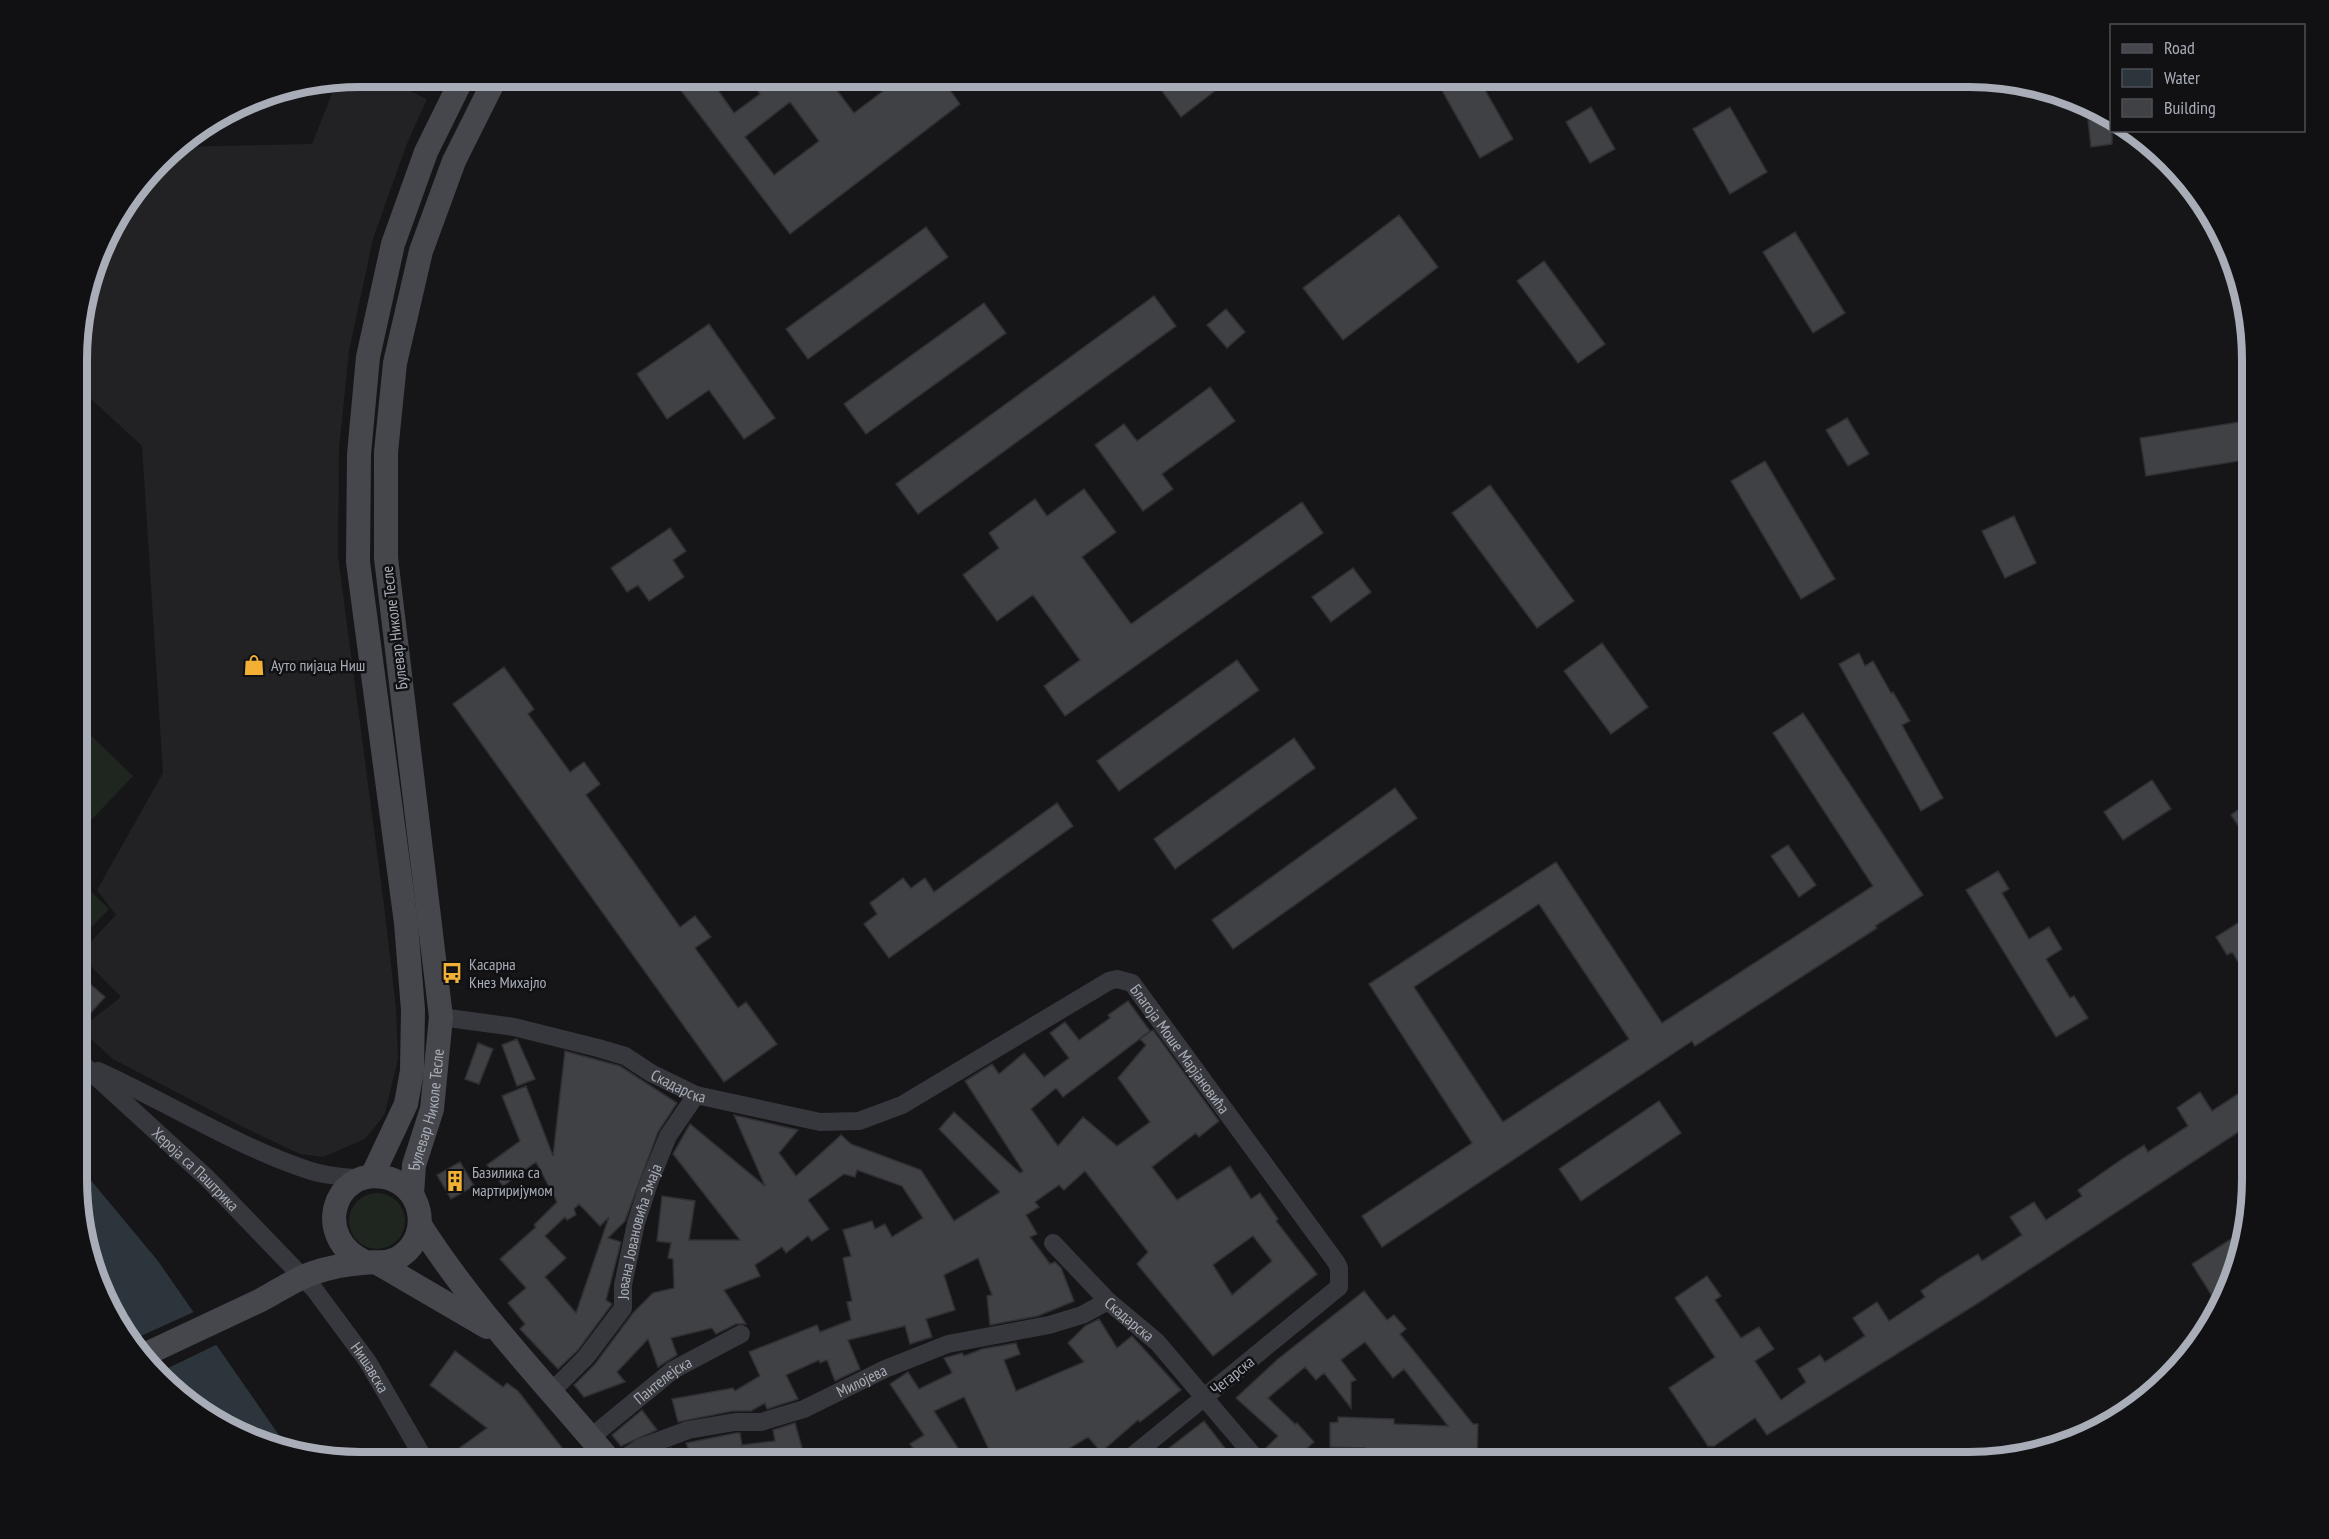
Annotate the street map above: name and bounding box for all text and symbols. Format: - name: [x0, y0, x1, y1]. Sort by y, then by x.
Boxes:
- legend: [2110, 24, 2305, 132]
- text: Road: [2164, 36, 2195, 59]
- text: Water: [2164, 66, 2200, 89]
- text: Building: [2164, 96, 2216, 119]
- street label: Булевар Николе Тесле: [376, 565, 412, 691]
- shop icon: Ауто пијаца Ниш: [242, 653, 266, 677]
- place label: Ауто пијаца Ниш: [271, 655, 365, 675]
- place label: Касарна Кнез Михајло: [469, 954, 547, 992]
- bus stop icon: Касарна Кнез Михајло: [440, 961, 464, 985]
- street label: Благоја Моше Марјановића: [1126, 980, 1234, 1118]
- street label: Булевар Николе Тесле: [404, 1048, 448, 1171]
- street label: Скадарска: [648, 1065, 708, 1107]
- street label: Хероја са Паштрика: [148, 1123, 243, 1215]
- street label: Јована Јовановића Змаја: [613, 1161, 666, 1300]
- place label: Базилика са мартиријумом: [472, 1162, 553, 1200]
- building icon: Базилика са мартиријумом: [443, 1169, 467, 1193]
- street label: Скадарска: [1101, 1293, 1158, 1346]
- street label: Нишавска: [347, 1338, 394, 1396]
- street label: Чегарска: [1206, 1351, 1258, 1399]
- street label: Пантелејска: [629, 1352, 695, 1408]
- street label: Милојева: [833, 1360, 890, 1401]

